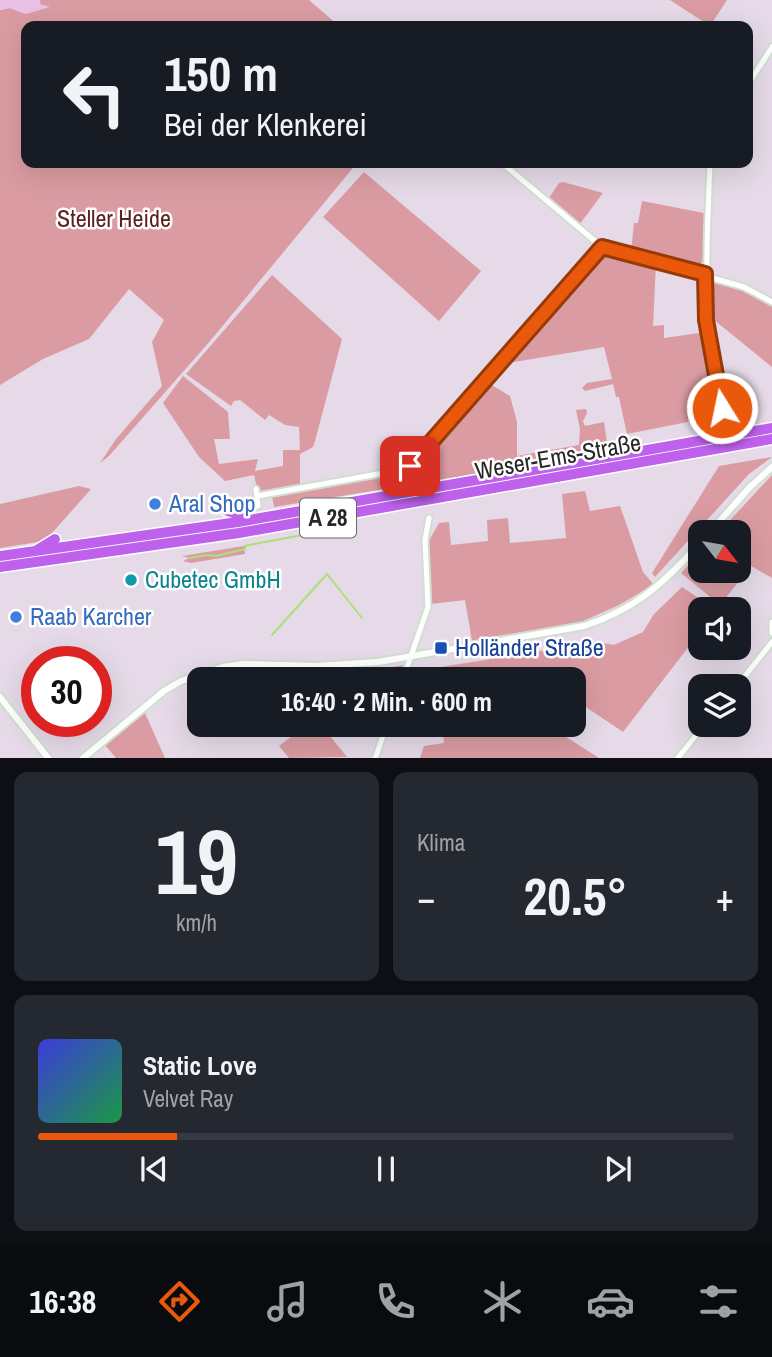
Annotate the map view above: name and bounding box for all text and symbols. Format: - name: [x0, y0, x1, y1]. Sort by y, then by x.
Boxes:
- text: 150 m: [164, 40, 278, 106]
- icon: left: [49, 49, 140, 140]
- text: Bei der Klenkerei: [164, 103, 367, 146]
- park label: Steller Heide: [57, 202, 171, 234]
- position arrow: [685, 371, 759, 445]
- street label: Weser-Ems-Straße: [472, 426, 643, 486]
- pin: [380, 436, 440, 496]
- icon: arrive: [391, 447, 429, 485]
- place label: Aral Shop: [168, 487, 255, 519]
- marker: Aral Shop: [147, 496, 163, 512]
- road number: A 28: [300, 498, 356, 538]
- north arrow: [688, 520, 751, 583]
- map controls: [688, 520, 751, 737]
- place label: Cubetec GmbH: [145, 563, 281, 595]
- marker: Cubetec GmbH: [123, 572, 139, 588]
- button: sound: [688, 597, 751, 660]
- place label: Raab Karcher: [30, 600, 152, 632]
- marker: Raab Karcher: [8, 609, 24, 625]
- place label: Holländer Straße: [455, 631, 604, 663]
- marker: Holländer Straße: [433, 640, 449, 656]
- speed limit sign: 30: [21, 646, 112, 737]
- button: layers: [688, 674, 751, 737]
- text: 16:40 · 2 Min. · 600 m: [281, 684, 492, 719]
- text: 19: [155, 800, 238, 922]
- text: Klima: [417, 827, 465, 858]
- text: 20.5°: [524, 861, 627, 931]
- text: −: [417, 872, 435, 923]
- text: +: [716, 872, 734, 923]
- text: km/h: [176, 907, 217, 938]
- text: Static Love: [143, 1048, 257, 1083]
- text: Velvet Ray: [143, 1083, 233, 1114]
- icon: previous: [135, 1150, 173, 1188]
- icon: pause: [367, 1150, 405, 1188]
- icon: next: [599, 1150, 637, 1188]
- icon: directions: [155, 1277, 204, 1326]
- icon: music: [263, 1277, 312, 1326]
- icon: phone: [371, 1277, 420, 1326]
- icon: climate: [478, 1277, 527, 1326]
- icon: car: [586, 1277, 635, 1326]
- icon: filters: [694, 1277, 743, 1326]
- text: 16:38: [29, 1280, 96, 1323]

